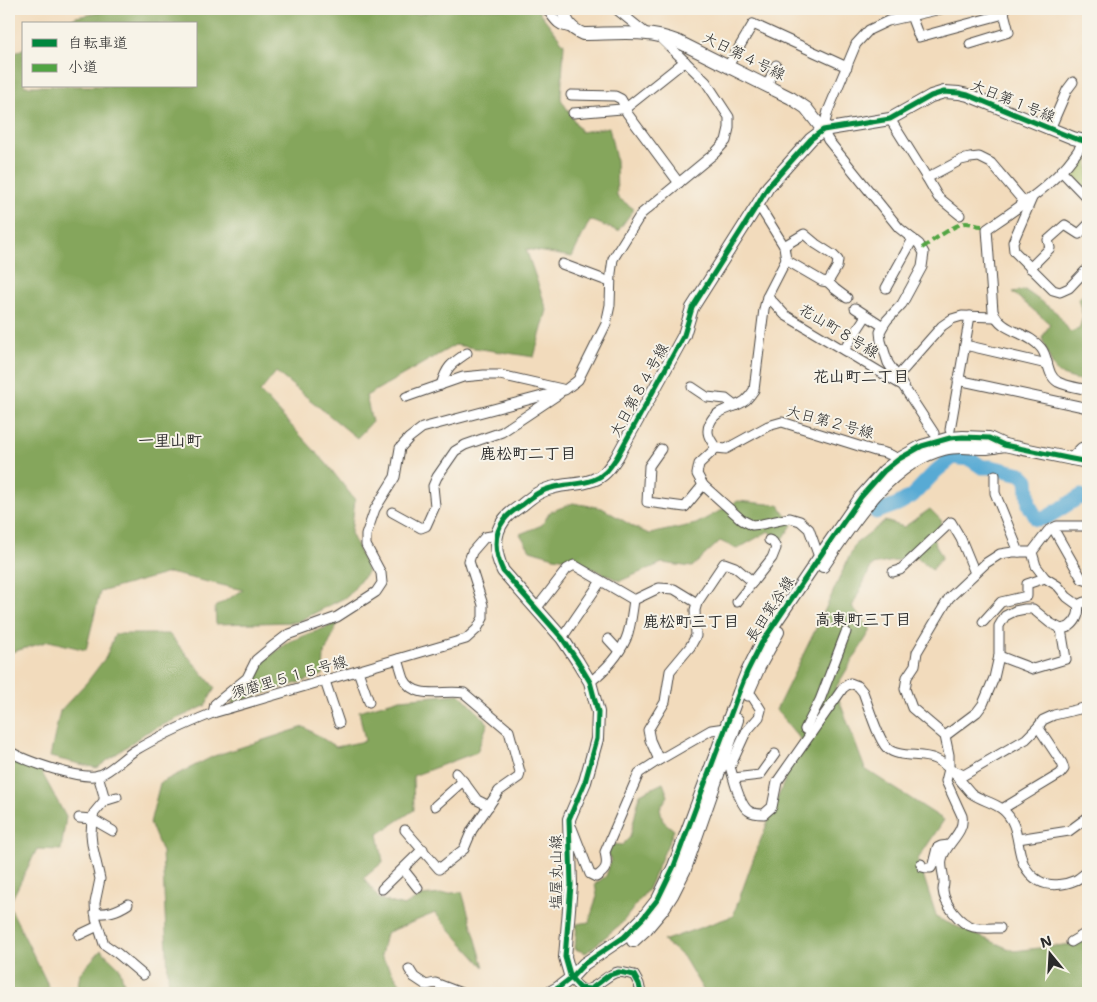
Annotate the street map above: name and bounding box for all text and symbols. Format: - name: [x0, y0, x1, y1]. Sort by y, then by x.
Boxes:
- legend: [22, 22, 198, 88]
- street label: 大日第４号線: [699, 27, 789, 85]
- text: 自転車道: [68, 33, 128, 53]
- text: 小道: [68, 57, 98, 77]
- street label: 大日第１号線: [968, 75, 1058, 127]
- street label: 花山町８号線: [795, 299, 883, 363]
- street label: 大日第８４号線: [605, 339, 673, 441]
- district label: 花山町二丁目: [813, 366, 909, 387]
- street label: 大日第２号線: [784, 401, 876, 443]
- district label: 一里山町: [138, 430, 202, 451]
- district label: 鹿松町二丁目: [480, 443, 576, 464]
- street label: 長田箕谷線: [741, 572, 799, 646]
- district label: 高東町三丁目: [815, 609, 911, 630]
- district label: 鹿松町三丁目: [643, 611, 739, 632]
- street label: 須磨里５１５号線: [229, 651, 349, 703]
- street label: 塩屋丸山線: [546, 834, 566, 910]
- north arrow: [1024, 930, 1074, 980]
- text: N: [1038, 931, 1054, 952]

